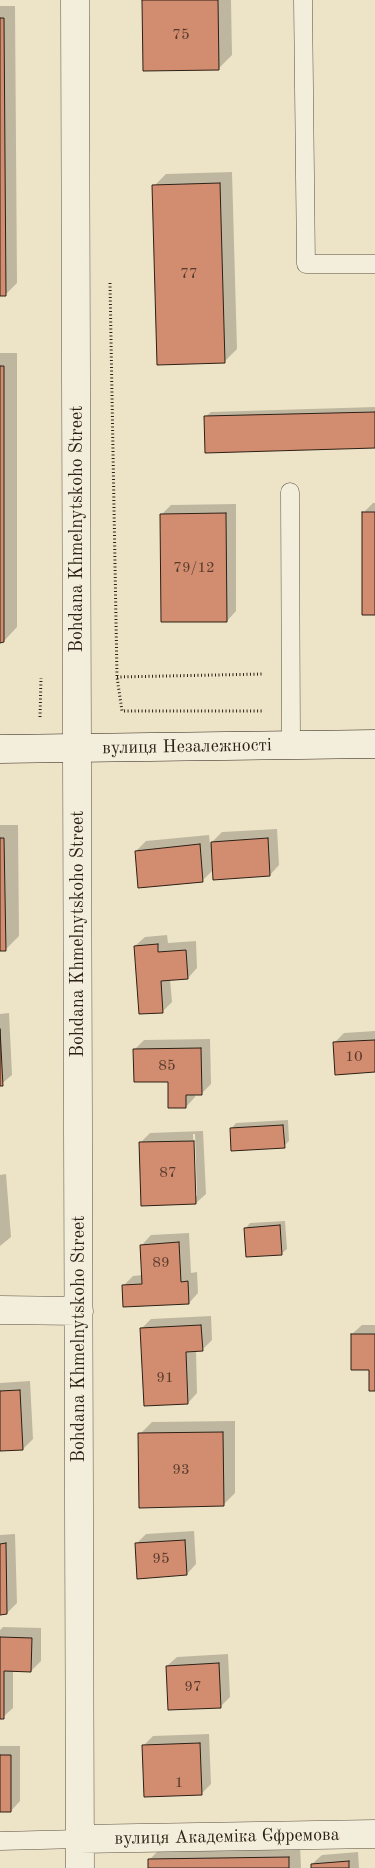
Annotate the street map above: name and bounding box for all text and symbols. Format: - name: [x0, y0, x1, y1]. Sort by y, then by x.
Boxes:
- house number: 75: [172, 26, 190, 44]
- house number: 77: [180, 265, 198, 283]
- street label: Bohdana Khmelnytskoho Street: [66, 405, 88, 653]
- house number: 79/12: [173, 559, 215, 577]
- street label: вулиця Незалежності: [102, 735, 272, 759]
- street label: Bohdana Khmelnytskoho Street: [67, 810, 89, 1058]
- house number: 10: [345, 1048, 363, 1066]
- house number: 85: [158, 1057, 176, 1075]
- house number: 87: [159, 1164, 177, 1182]
- street label: Bohdana Khmelnytskoho Street: [68, 1215, 90, 1463]
- house number: 89: [152, 1254, 170, 1272]
- house number: 91: [156, 1369, 174, 1387]
- house number: 93: [172, 1461, 190, 1479]
- house number: 95: [152, 1550, 170, 1568]
- house number: 97: [184, 1678, 202, 1696]
- house number: 1: [175, 1774, 183, 1792]
- street label: вулиця Академіка Єфремова: [114, 1824, 340, 1850]

